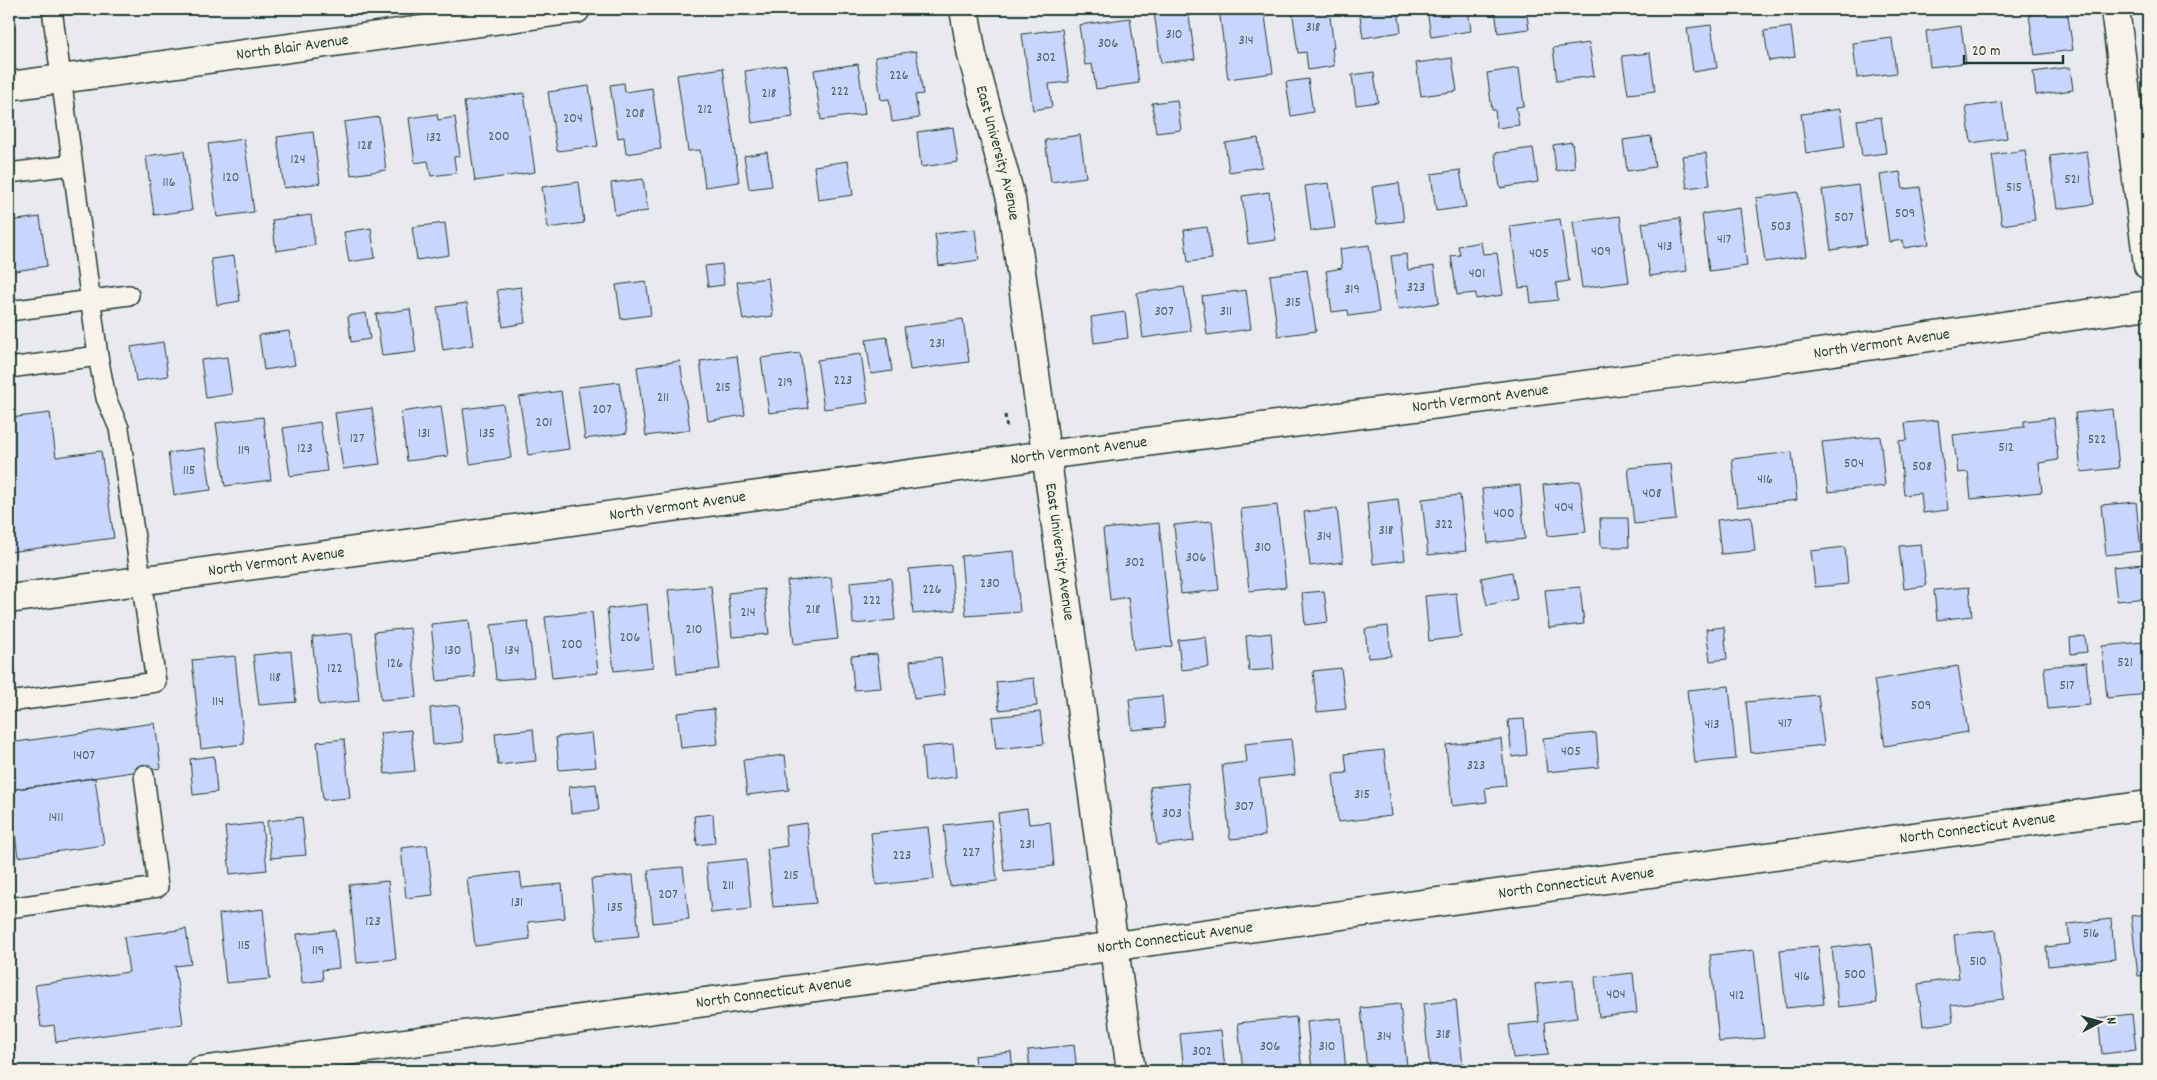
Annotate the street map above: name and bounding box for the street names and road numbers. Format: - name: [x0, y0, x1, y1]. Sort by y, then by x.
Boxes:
- street label: North Blair Avenue: [235, 29, 350, 67]
- street label: East University Avenue: [969, 83, 1025, 222]
- street label: North Vermont Avenue: [1812, 323, 1951, 365]
- street label: North Vermont Avenue: [1411, 378, 1550, 419]
- street label: North Vermont Avenue: [1009, 430, 1148, 471]
- street label: East University Avenue: [1039, 482, 1080, 622]
- street label: North Vermont Avenue: [608, 485, 747, 527]
- street label: North Vermont Avenue: [207, 541, 346, 583]
- street label: North Connecticut Avenue: [1898, 806, 2057, 850]
- street label: North Connecticut Avenue: [1497, 861, 1655, 905]
- street label: North Connecticut Avenue: [1096, 916, 1254, 960]
- street label: North Connecticut Avenue: [694, 971, 853, 1015]

